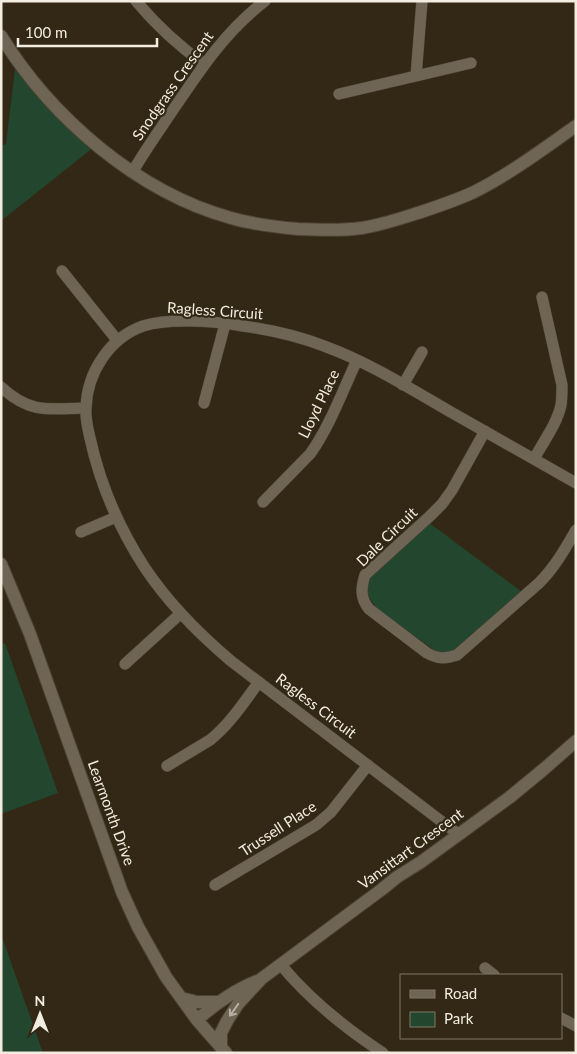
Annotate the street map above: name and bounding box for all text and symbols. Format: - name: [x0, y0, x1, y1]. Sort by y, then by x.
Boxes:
- scale bar: [18, 15, 156, 47]
- text: 100 m: [25, 23, 67, 41]
- street label: Snodgrass Crescent: [128, 27, 217, 143]
- street label: Ragless Circuit: [167, 298, 264, 322]
- street label: Lloyd Place: [294, 366, 342, 441]
- street label: Dale Circuit: [352, 503, 421, 570]
- street label: Ragless Circuit: [273, 669, 361, 742]
- street label: Learmonth Drive: [85, 758, 139, 868]
- street label: Trussell Place: [236, 797, 319, 860]
- street label: Vansittart Crescent: [354, 804, 467, 892]
- legend: [400, 974, 562, 1039]
- text: Road: [444, 984, 477, 1002]
- north arrow: [15, 989, 65, 1039]
- text: N: [35, 992, 45, 1009]
- one-way arrow: [229, 1003, 239, 1017]
- text: Park: [444, 1009, 474, 1027]

